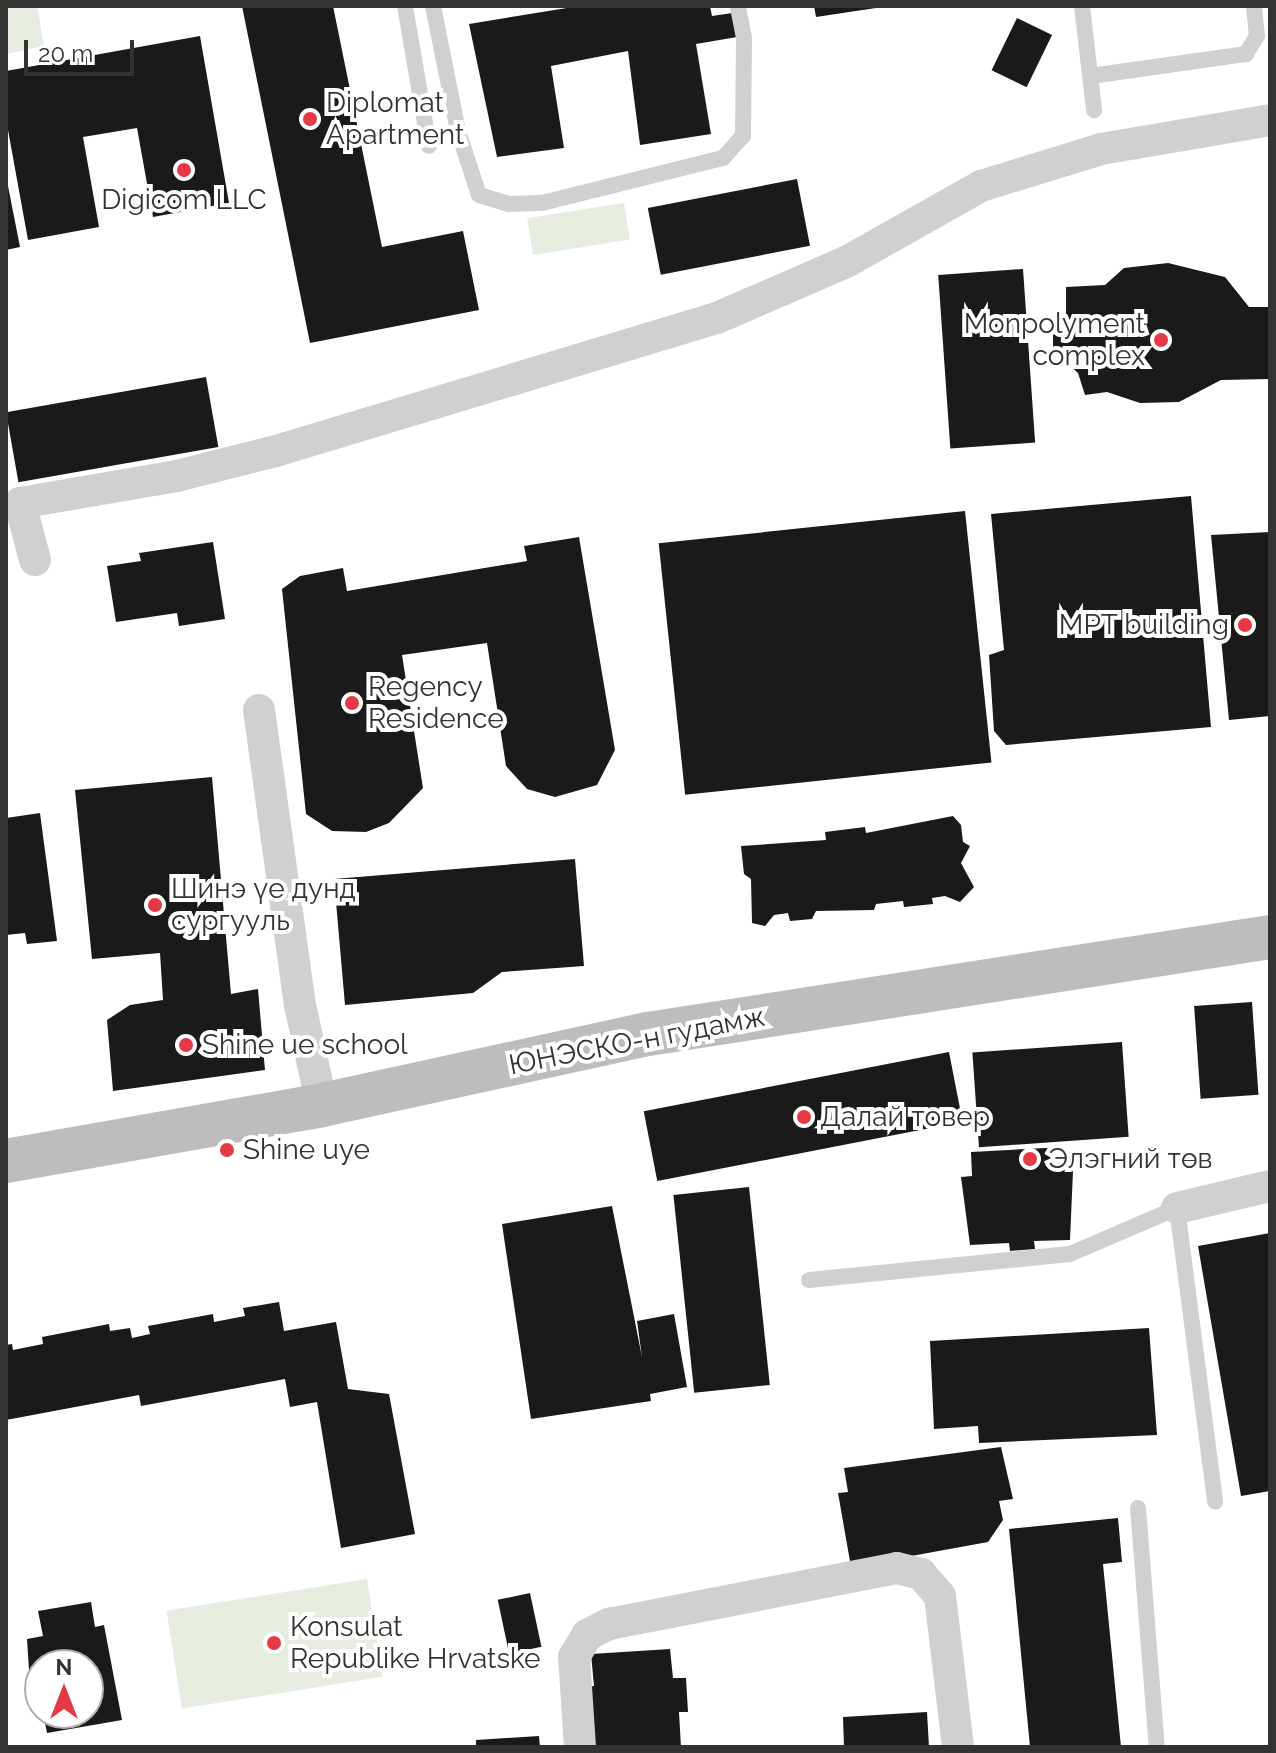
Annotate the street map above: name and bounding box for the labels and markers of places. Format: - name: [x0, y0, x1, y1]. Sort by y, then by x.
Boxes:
- place label: Diplomat Apartment: [326, 86, 464, 152]
- marker: Diplomat Apartment: [301, 110, 319, 128]
- marker: Digicom LLC: [175, 161, 193, 179]
- place label: Digicom LLC: [101, 183, 267, 217]
- place label: Monpolyment complex: [964, 307, 1145, 373]
- marker: Monpolyment complex: [1152, 331, 1170, 349]
- place label: MPT building: [1058, 608, 1229, 642]
- marker: MPT building: [1236, 616, 1254, 634]
- place label: Regency Residence: [368, 670, 504, 736]
- marker: Regency Residence: [343, 694, 361, 712]
- place label: Шинэ үе дунд сургууль: [171, 872, 356, 938]
- marker: Шинэ үе дунд сургууль: [146, 896, 164, 914]
- place label: Shine ue school: [202, 1028, 408, 1062]
- marker: Shine ue school: [177, 1036, 195, 1054]
- place label: Далай товер: [820, 1100, 990, 1134]
- marker: Далай товер: [795, 1108, 813, 1126]
- place label: Shine uye: [243, 1133, 370, 1167]
- marker: Shine uye: [218, 1141, 236, 1159]
- place label: Элэгний төв: [1048, 1142, 1213, 1176]
- marker: Элэгний төв: [1019, 1148, 1041, 1170]
- place label: Konsulat Republike Hrvatske: [290, 1610, 540, 1676]
- marker: Konsulat Republike Hrvatske: [265, 1634, 283, 1652]

